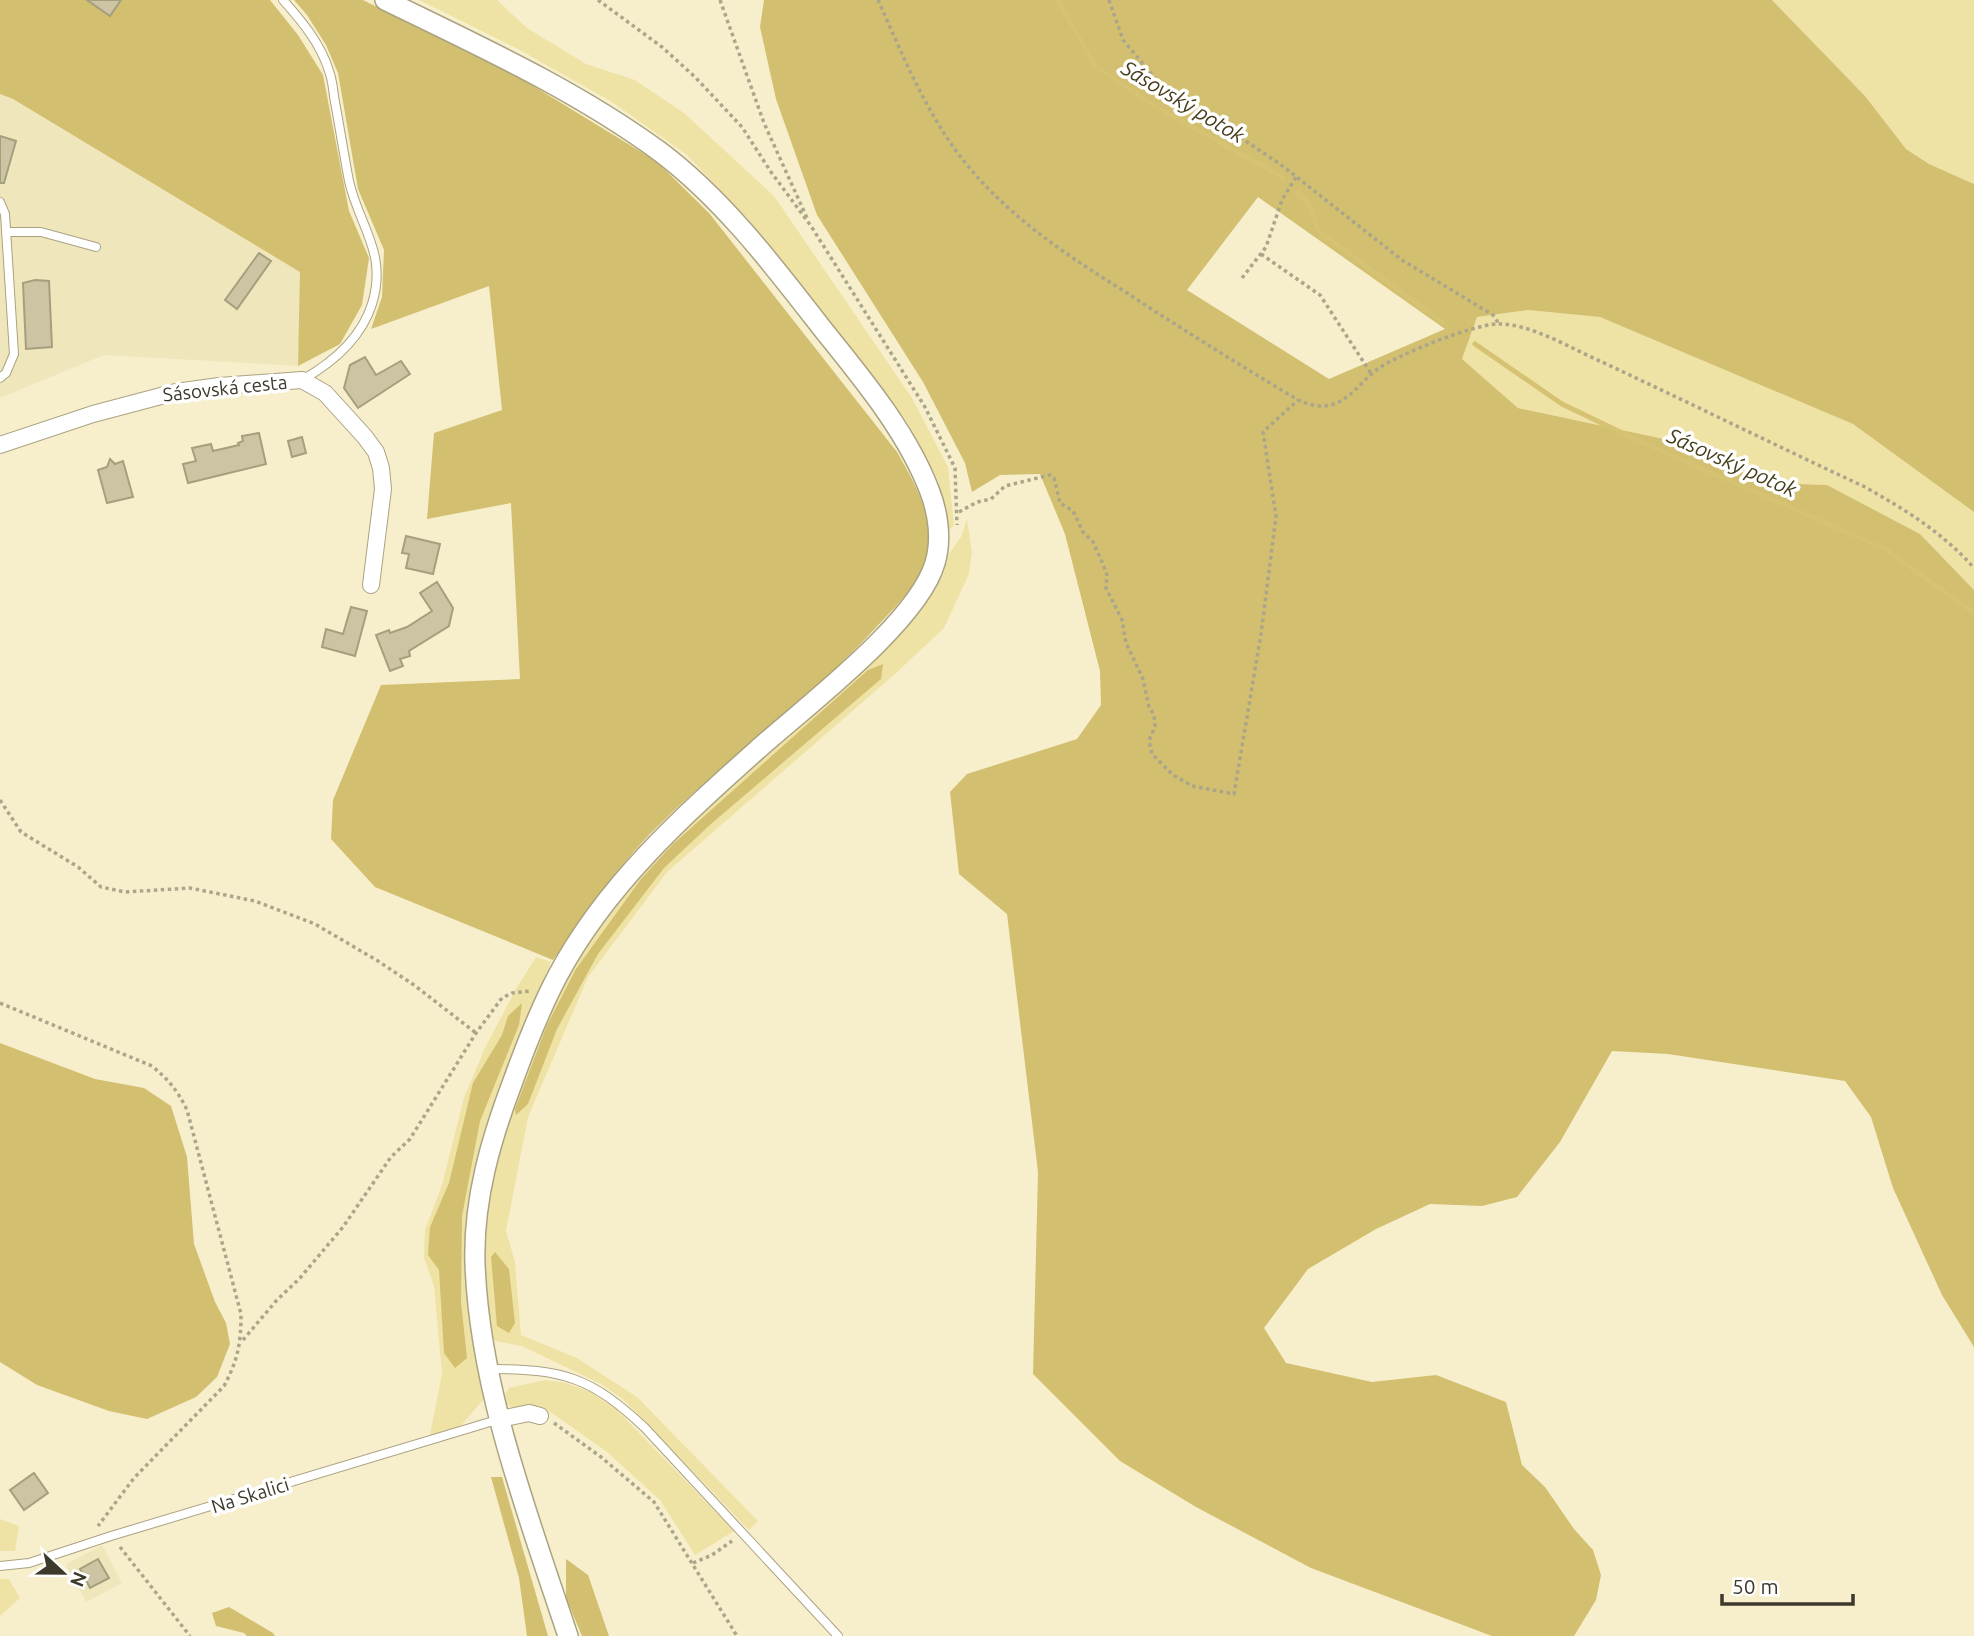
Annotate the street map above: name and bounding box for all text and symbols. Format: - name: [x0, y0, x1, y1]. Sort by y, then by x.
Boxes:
- water label: Sásovský potok: [1117, 54, 1250, 147]
- street label: Sásovská cesta: [162, 371, 288, 405]
- water label: Sásovský potok: [1663, 422, 1801, 501]
- street label: Na Skalici: [209, 1473, 291, 1517]
- north arrow: [28, 1538, 98, 1608]
- scale bar: [1722, 1562, 1853, 1606]
- text: N: [66, 1569, 92, 1590]
- text: 50 m: [1732, 1574, 1779, 1598]

